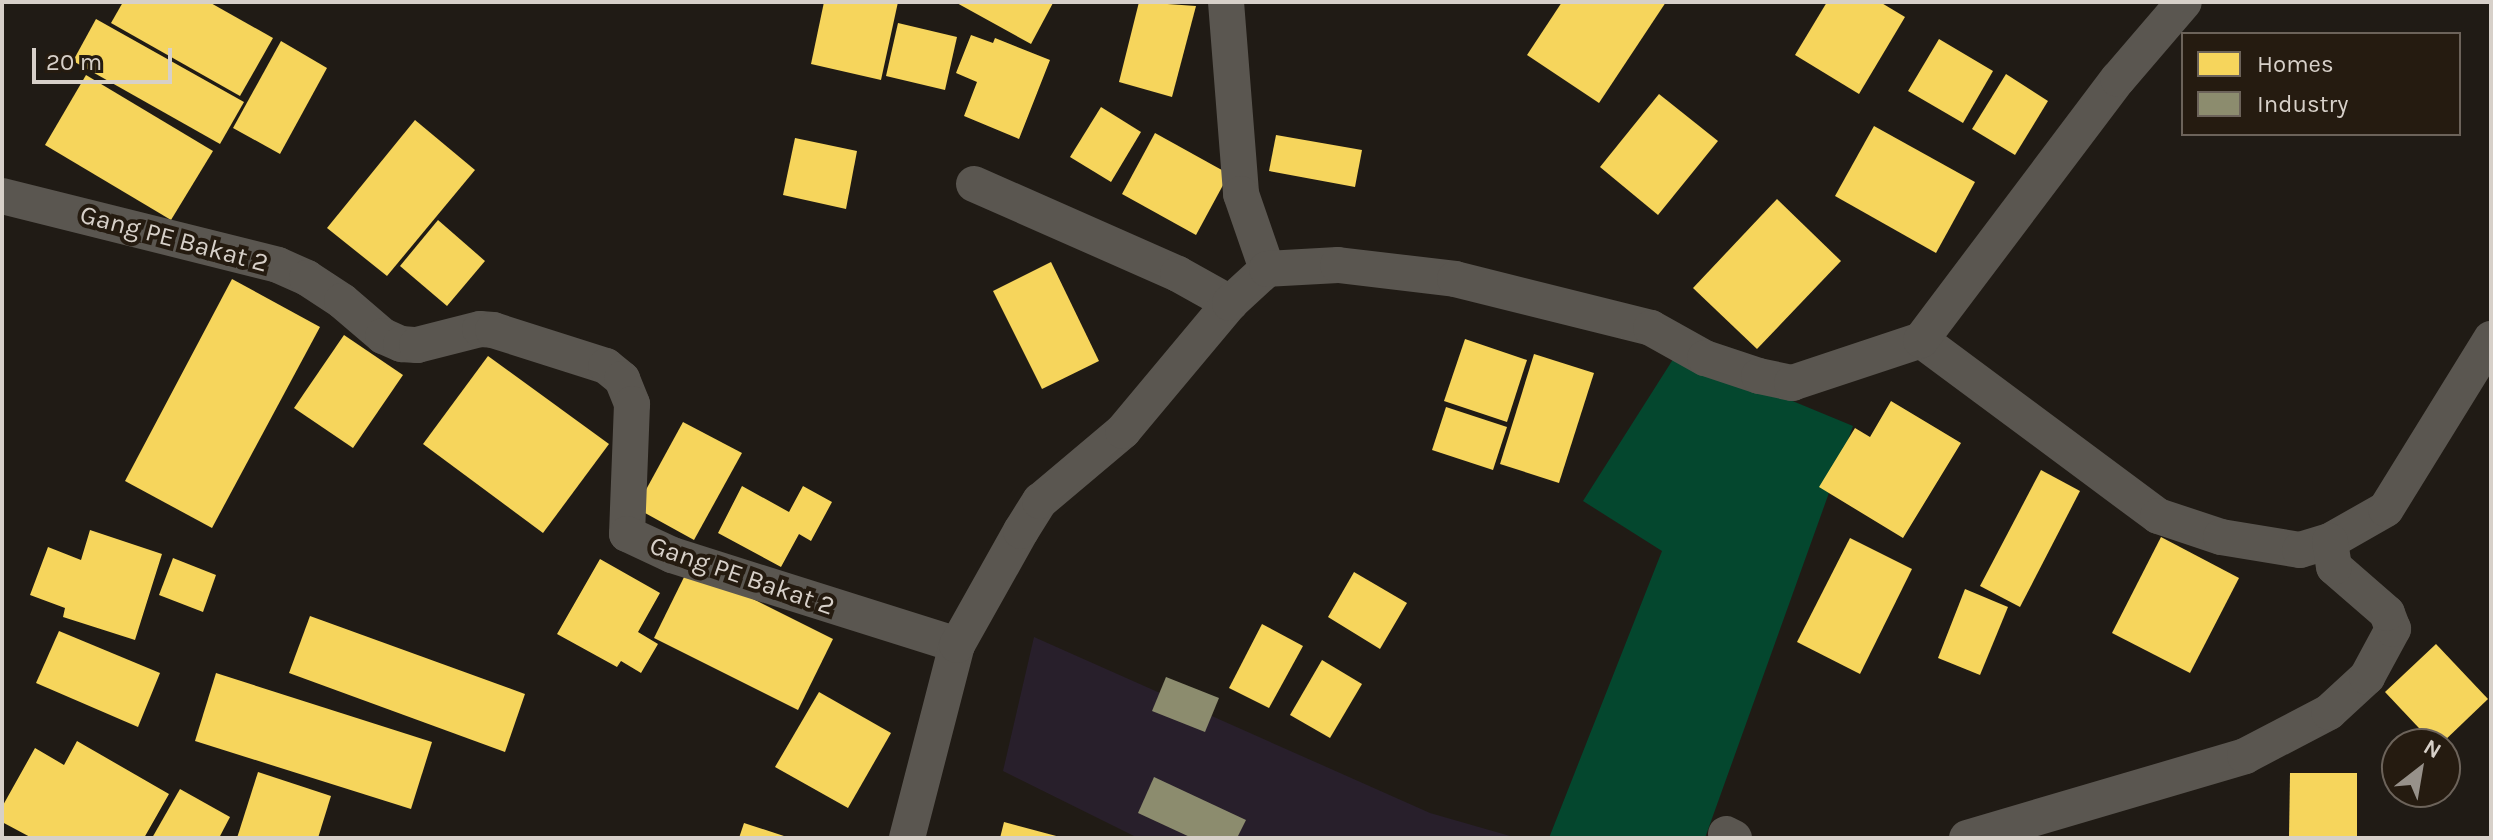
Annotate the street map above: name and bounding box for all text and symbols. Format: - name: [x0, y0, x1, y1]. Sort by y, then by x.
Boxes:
- scale bar: [36, 32, 176, 82]
- legend: [2181, 32, 2461, 136]
- text: 20 m: [46, 48, 102, 76]
- text: Homes: [2257, 50, 2334, 78]
- text: Industry: [2257, 90, 2348, 118]
- street label: Gang PE Bakat 2: [77, 199, 271, 279]
- street label: Gang PE Bakat 2: [646, 530, 838, 622]
- north arrow: [2381, 728, 2461, 808]
- text: N: [2419, 734, 2446, 764]

